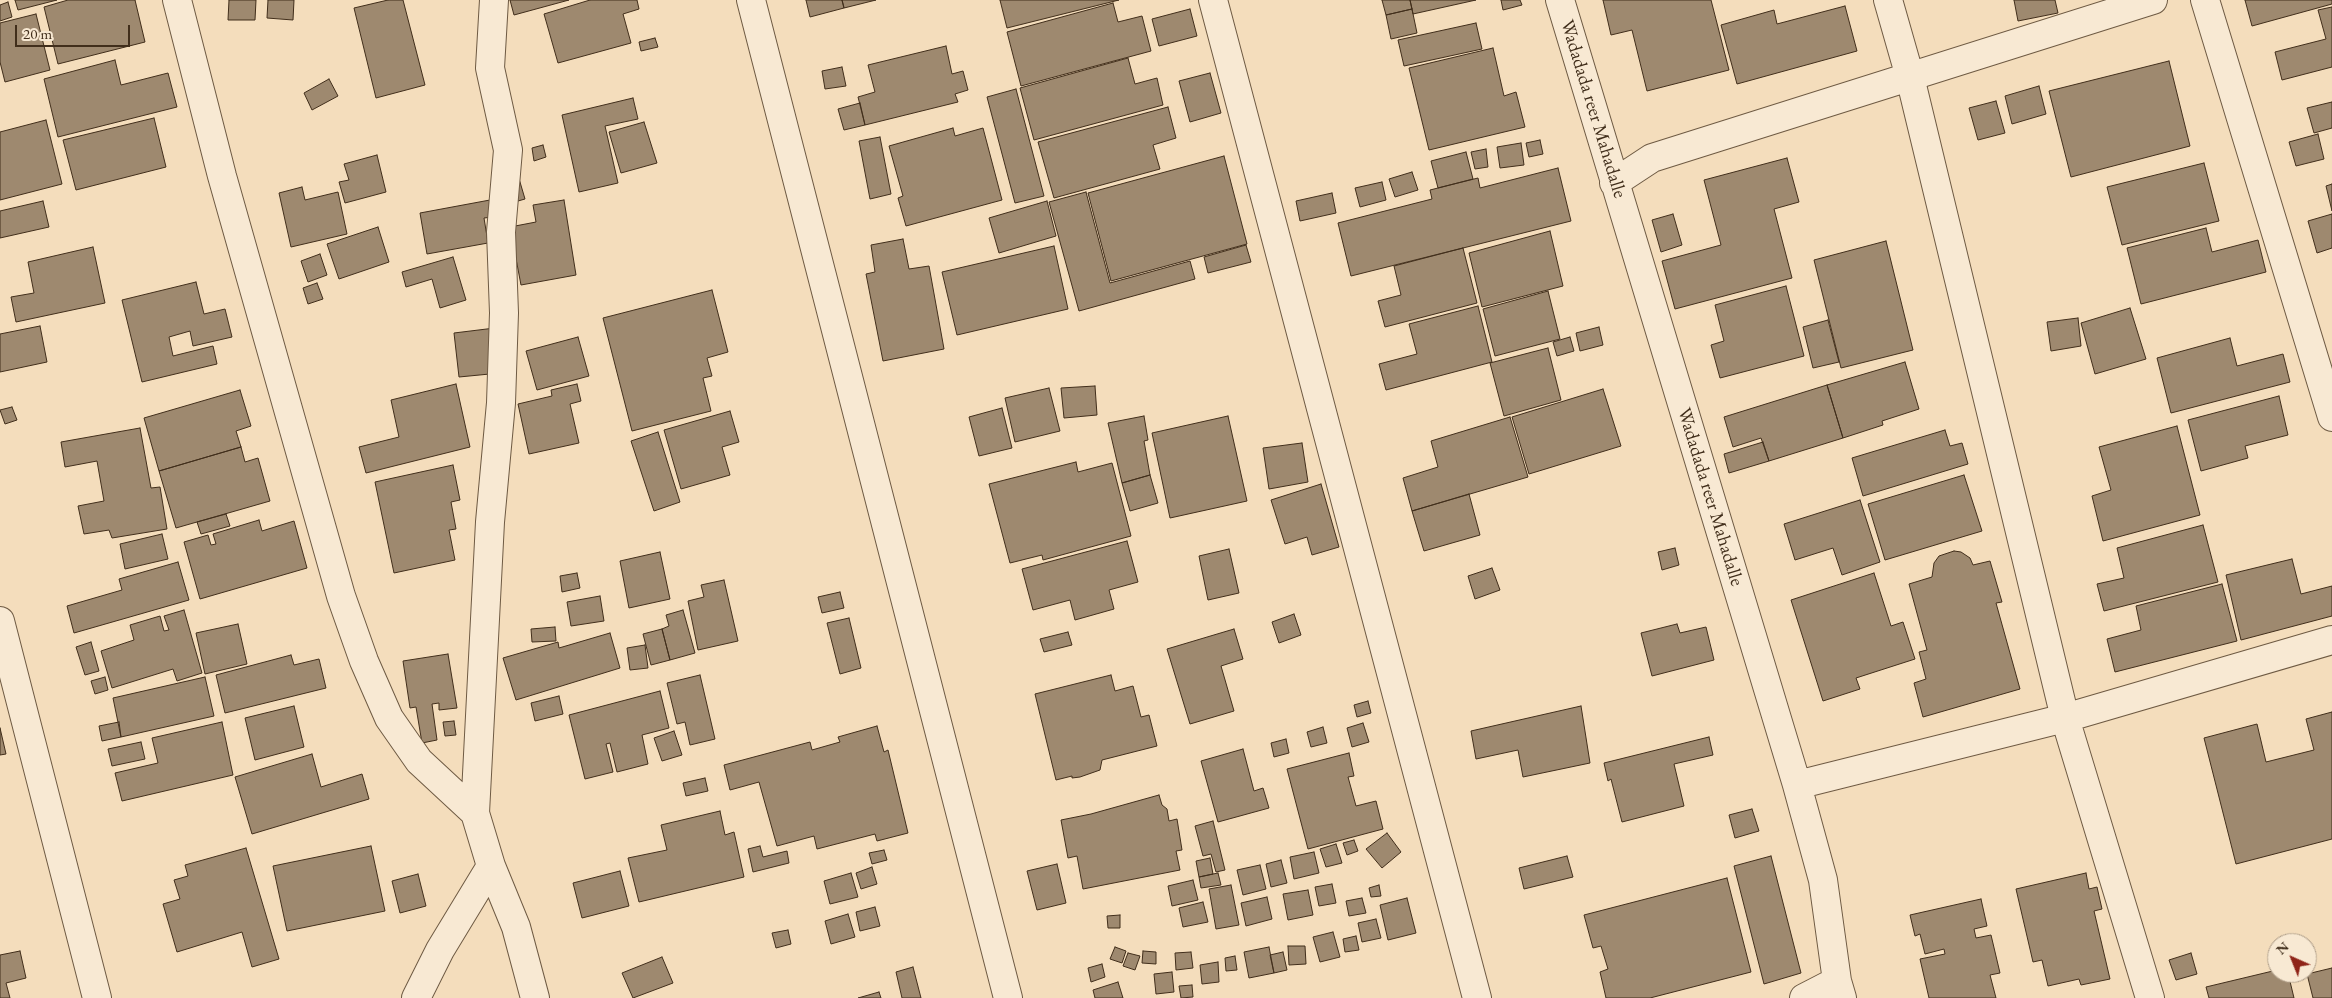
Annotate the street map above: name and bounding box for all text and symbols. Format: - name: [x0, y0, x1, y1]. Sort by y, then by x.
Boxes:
- scale bar: [18, 15, 132, 47]
- street label: Wadadada reer Mahadalle: [1555, 17, 1631, 201]
- text: 20 m: [23, 24, 52, 43]
- street label: Wadadada reer Mahadalle: [1672, 405, 1748, 589]
- north arrow: [2267, 933, 2317, 983]
- text: N: [2272, 938, 2293, 958]

